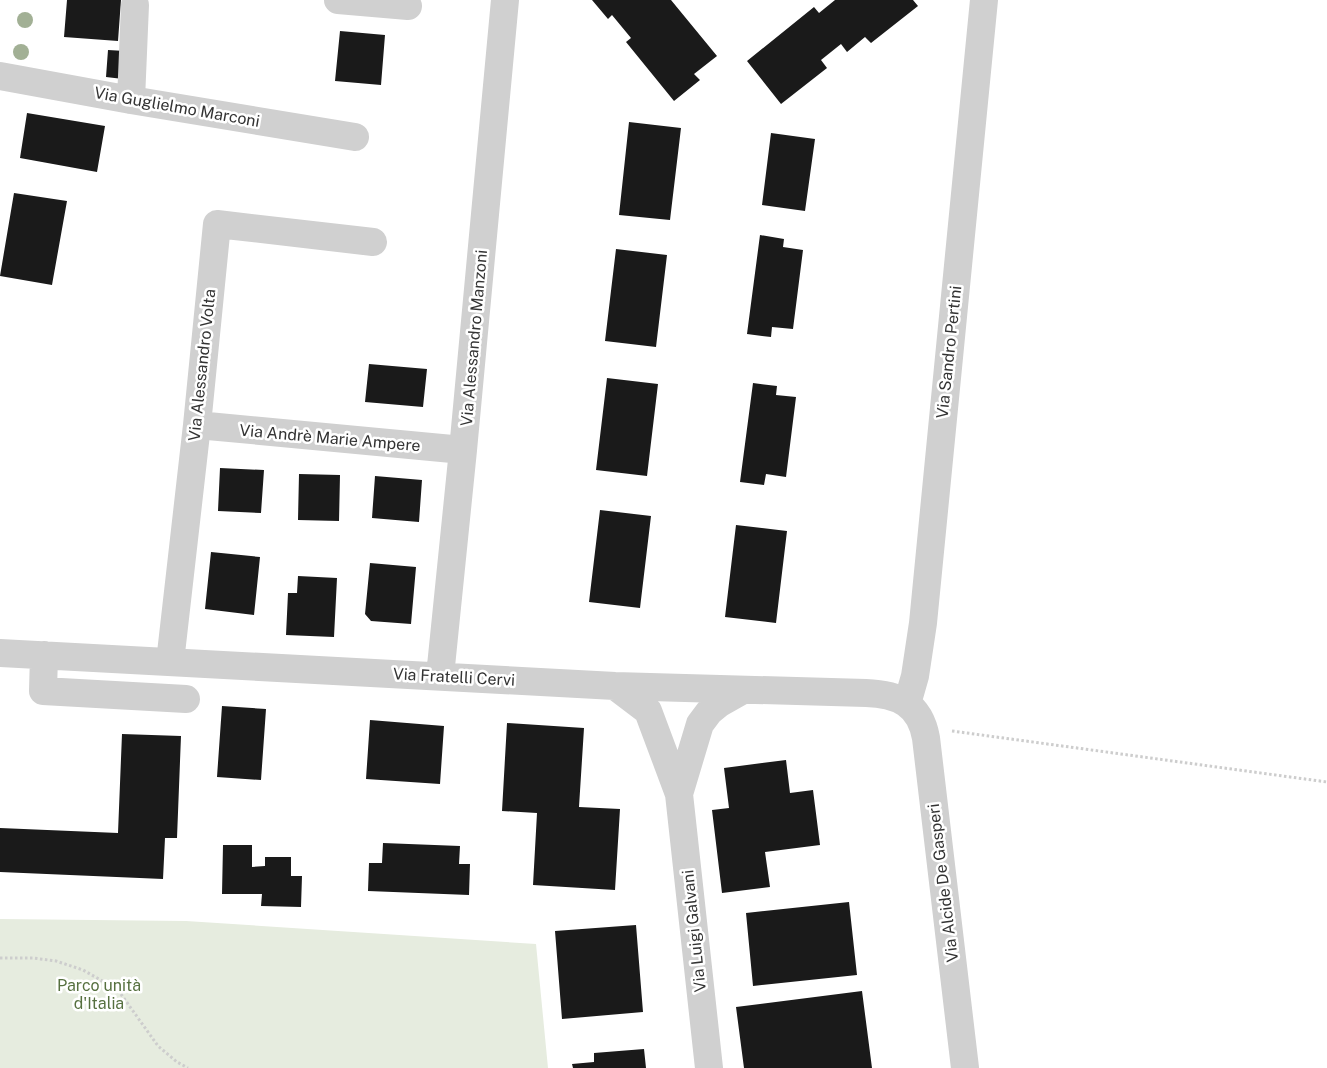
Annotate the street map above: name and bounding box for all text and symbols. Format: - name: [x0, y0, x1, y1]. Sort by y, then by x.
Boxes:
- street label: Via Guglielmo Marconi: [93, 83, 261, 131]
- street label: Via Alessandro Manzoni: [457, 249, 491, 427]
- street label: Via Sandro Pertini: [933, 285, 965, 419]
- street label: Via Alessandro Volta: [185, 288, 219, 442]
- street label: Via Andrè Marie Ampere: [239, 421, 421, 455]
- street label: Via Fratelli Cervi: [392, 664, 516, 690]
- street label: Via Alcide De Gasperi: [924, 803, 962, 963]
- street label: Via Luigi Galvani: [678, 869, 710, 993]
- park label: Parco unità d'Italia: [57, 976, 141, 1013]

